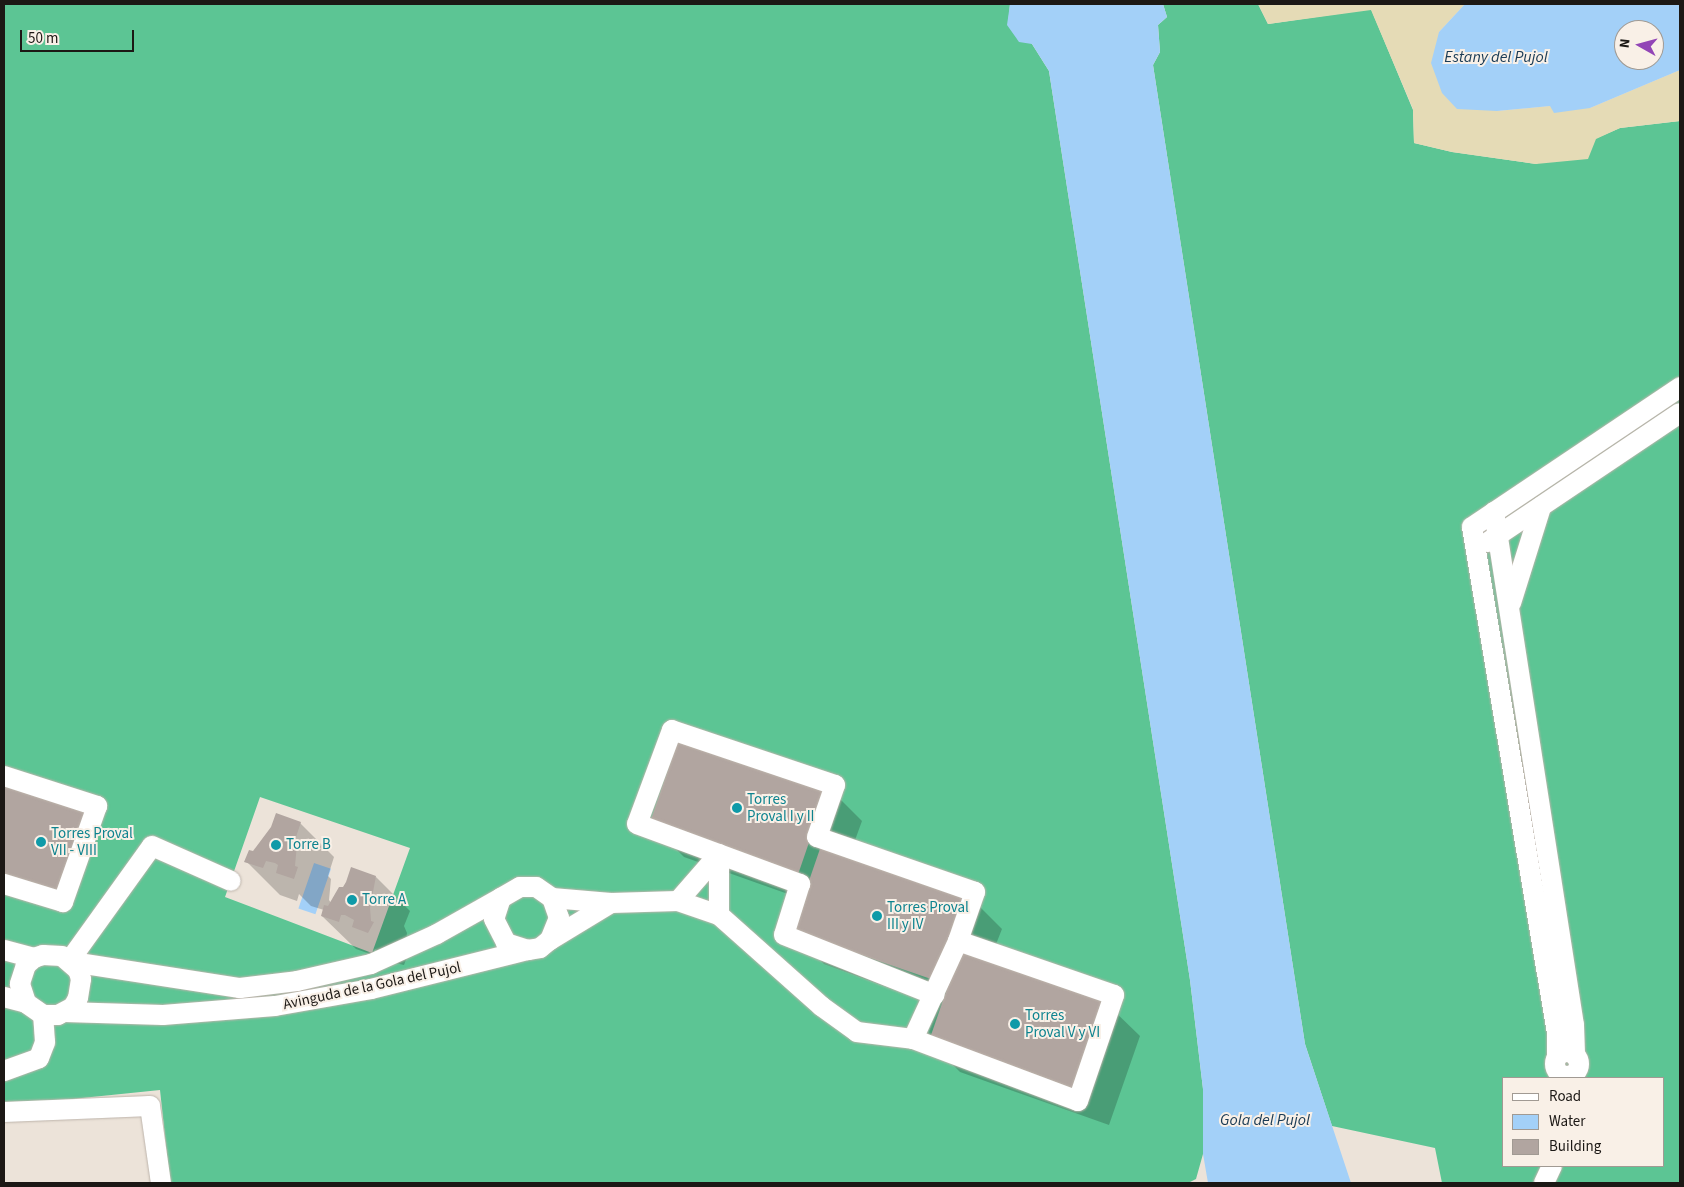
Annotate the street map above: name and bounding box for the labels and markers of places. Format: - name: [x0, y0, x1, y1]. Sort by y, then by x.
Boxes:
- place label: Torres Proval I y II: [747, 790, 815, 825]
- marker: Torres Proval I y II: [731, 802, 743, 814]
- place label: Torres Proval VII - VIII: [51, 824, 133, 859]
- marker: Torres Proval VII - VIII: [35, 836, 47, 848]
- place label: Torre B: [286, 836, 331, 854]
- marker: Torre B: [270, 839, 282, 851]
- place label: Torre A: [362, 891, 406, 909]
- marker: Torre A: [346, 894, 358, 906]
- place label: Torres Proval III y IV: [887, 898, 969, 933]
- marker: Torres Proval III y IV: [871, 910, 883, 922]
- place label: Torres Proval V y VI: [1025, 1006, 1100, 1041]
- marker: Torres Proval V y VI: [1009, 1018, 1021, 1030]

